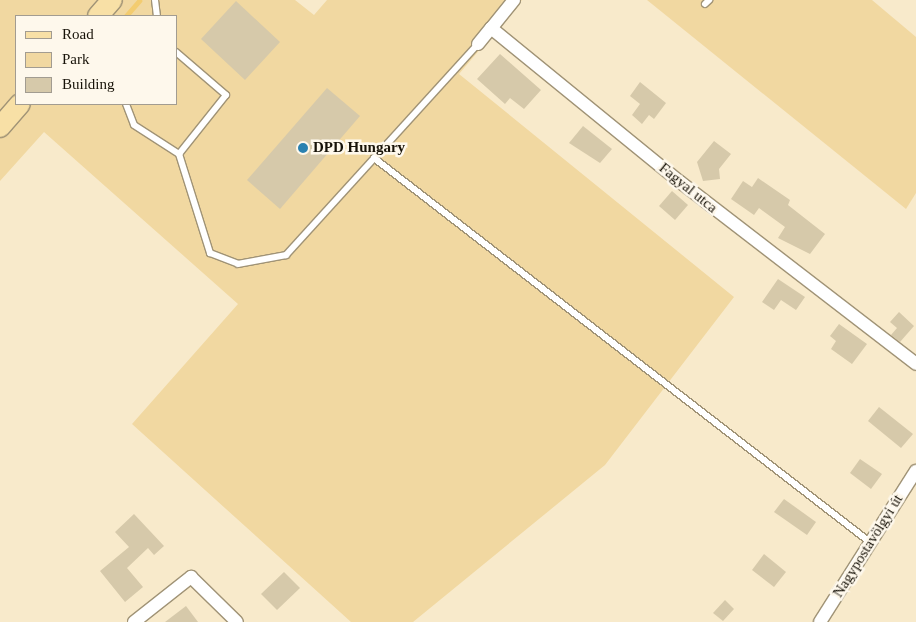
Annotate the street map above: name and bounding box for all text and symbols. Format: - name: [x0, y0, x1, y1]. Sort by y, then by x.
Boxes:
- legend: [15, 15, 178, 105]
- text: Road: [62, 26, 94, 42]
- text: Park: [62, 51, 90, 67]
- text: Building: [62, 76, 115, 92]
- place label: DPD Hungary: [313, 139, 405, 157]
- marker: DPD Hungary: [297, 142, 309, 154]
- street label: Fagyal utca: [655, 159, 721, 217]
- street label: Nagypostavölgyi út: [829, 491, 907, 601]

